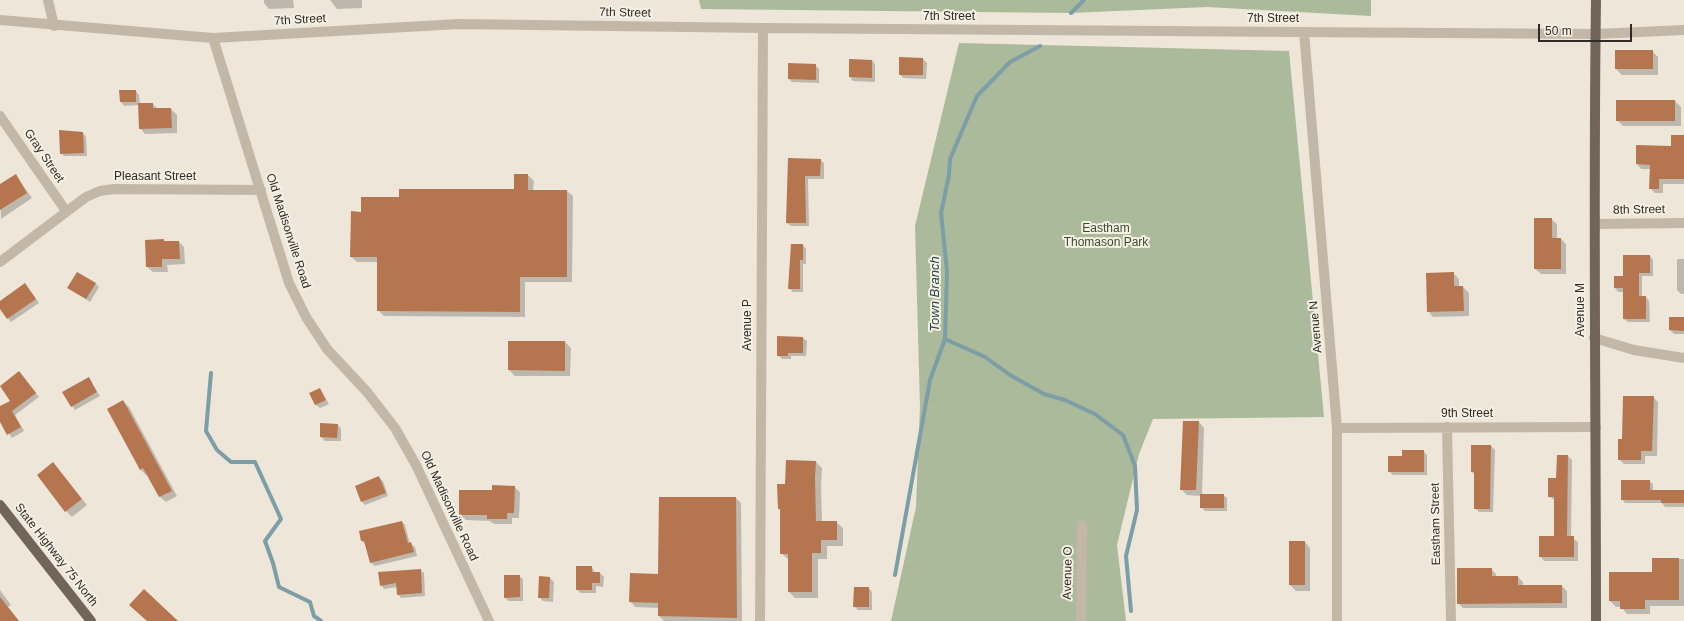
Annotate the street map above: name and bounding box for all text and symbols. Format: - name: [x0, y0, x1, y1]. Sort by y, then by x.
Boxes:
- street label: 7th Street: [599, 5, 651, 21]
- street label: 7th Street: [923, 10, 975, 24]
- street label: 7th Street: [274, 11, 326, 29]
- street label: 7th Street: [1247, 12, 1299, 26]
- scale bar: [1540, 16, 1634, 42]
- text: 50 m: [1545, 24, 1572, 38]
- street label: Gray Street: [21, 127, 67, 185]
- street label: Pleasant Street: [114, 170, 196, 184]
- street label: Old Madisonville Road: [263, 172, 313, 290]
- street label: 8th Street: [1613, 202, 1665, 218]
- park label: Eastham Thomason Park: [1064, 222, 1148, 250]
- water label: Town Branch: [927, 256, 943, 332]
- street label: Avenue M: [1574, 283, 1588, 337]
- street label: Avenue P: [741, 299, 755, 351]
- street label: Avenue N: [1307, 300, 1325, 354]
- street label: 9th Street: [1441, 407, 1493, 421]
- street label: Old Madisonville Road: [417, 449, 481, 563]
- street label: Eastham Street: [1428, 483, 1444, 565]
- street label: State Highway 75 North: [11, 501, 101, 609]
- street label: Avenue O: [1060, 546, 1076, 600]

